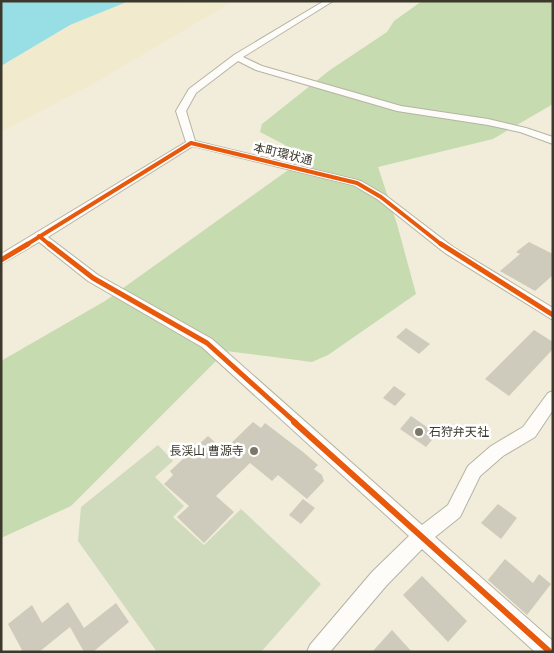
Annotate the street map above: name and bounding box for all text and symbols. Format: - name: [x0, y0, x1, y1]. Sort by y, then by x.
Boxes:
- street label: 本町環状通: [252, 140, 314, 167]
- place label: 石狩弁天社: [429, 425, 489, 438]
- marker: 石狩弁天社: [413, 426, 425, 438]
- place label: 長渓山 曹源寺: [169, 444, 244, 457]
- marker: 長渓山 曹源寺: [248, 445, 260, 457]

